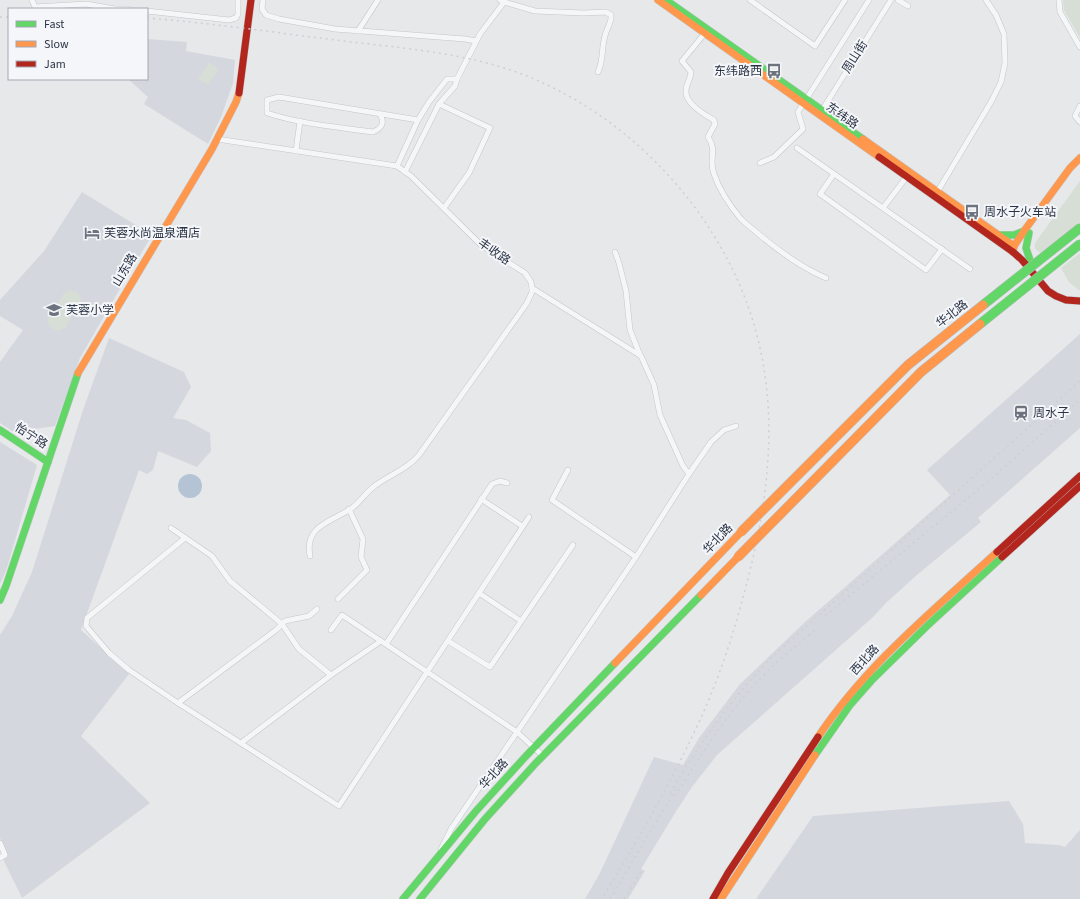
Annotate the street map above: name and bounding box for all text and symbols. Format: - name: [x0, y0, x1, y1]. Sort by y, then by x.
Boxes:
- legend: [8, 8, 148, 80]
- text: Fast: [44, 16, 64, 33]
- text: Slow: [44, 36, 69, 53]
- street label: 周山街: [838, 37, 872, 77]
- text: Jam: [44, 56, 66, 73]
- bus stop icon: 东纬路西: [765, 62, 783, 80]
- place label: 东纬路西: [714, 63, 762, 80]
- street label: 东纬路: [822, 99, 862, 133]
- bus stop icon: 周水子火车站: [963, 203, 981, 221]
- place label: 周水子火车站: [984, 204, 1056, 221]
- hotel icon: 芙蓉水尚温泉酒店: [83, 224, 101, 242]
- place label: 芙蓉水尚温泉酒店: [104, 225, 200, 242]
- street label: 丰收路: [474, 235, 514, 269]
- street label: 山东路: [108, 250, 142, 290]
- street label: 华北路: [933, 296, 971, 332]
- school or university icon: 芙蓉小学: [45, 301, 63, 319]
- place label: 芙蓉小学: [66, 302, 114, 319]
- station icon: 周水子: [1012, 404, 1030, 422]
- place label: 周水子: [1033, 405, 1069, 422]
- street label: 怡宁路: [11, 419, 51, 453]
- street label: 华北路: [699, 520, 737, 558]
- street label: 西北路: [847, 641, 883, 679]
- street label: 华北路: [476, 755, 512, 793]

